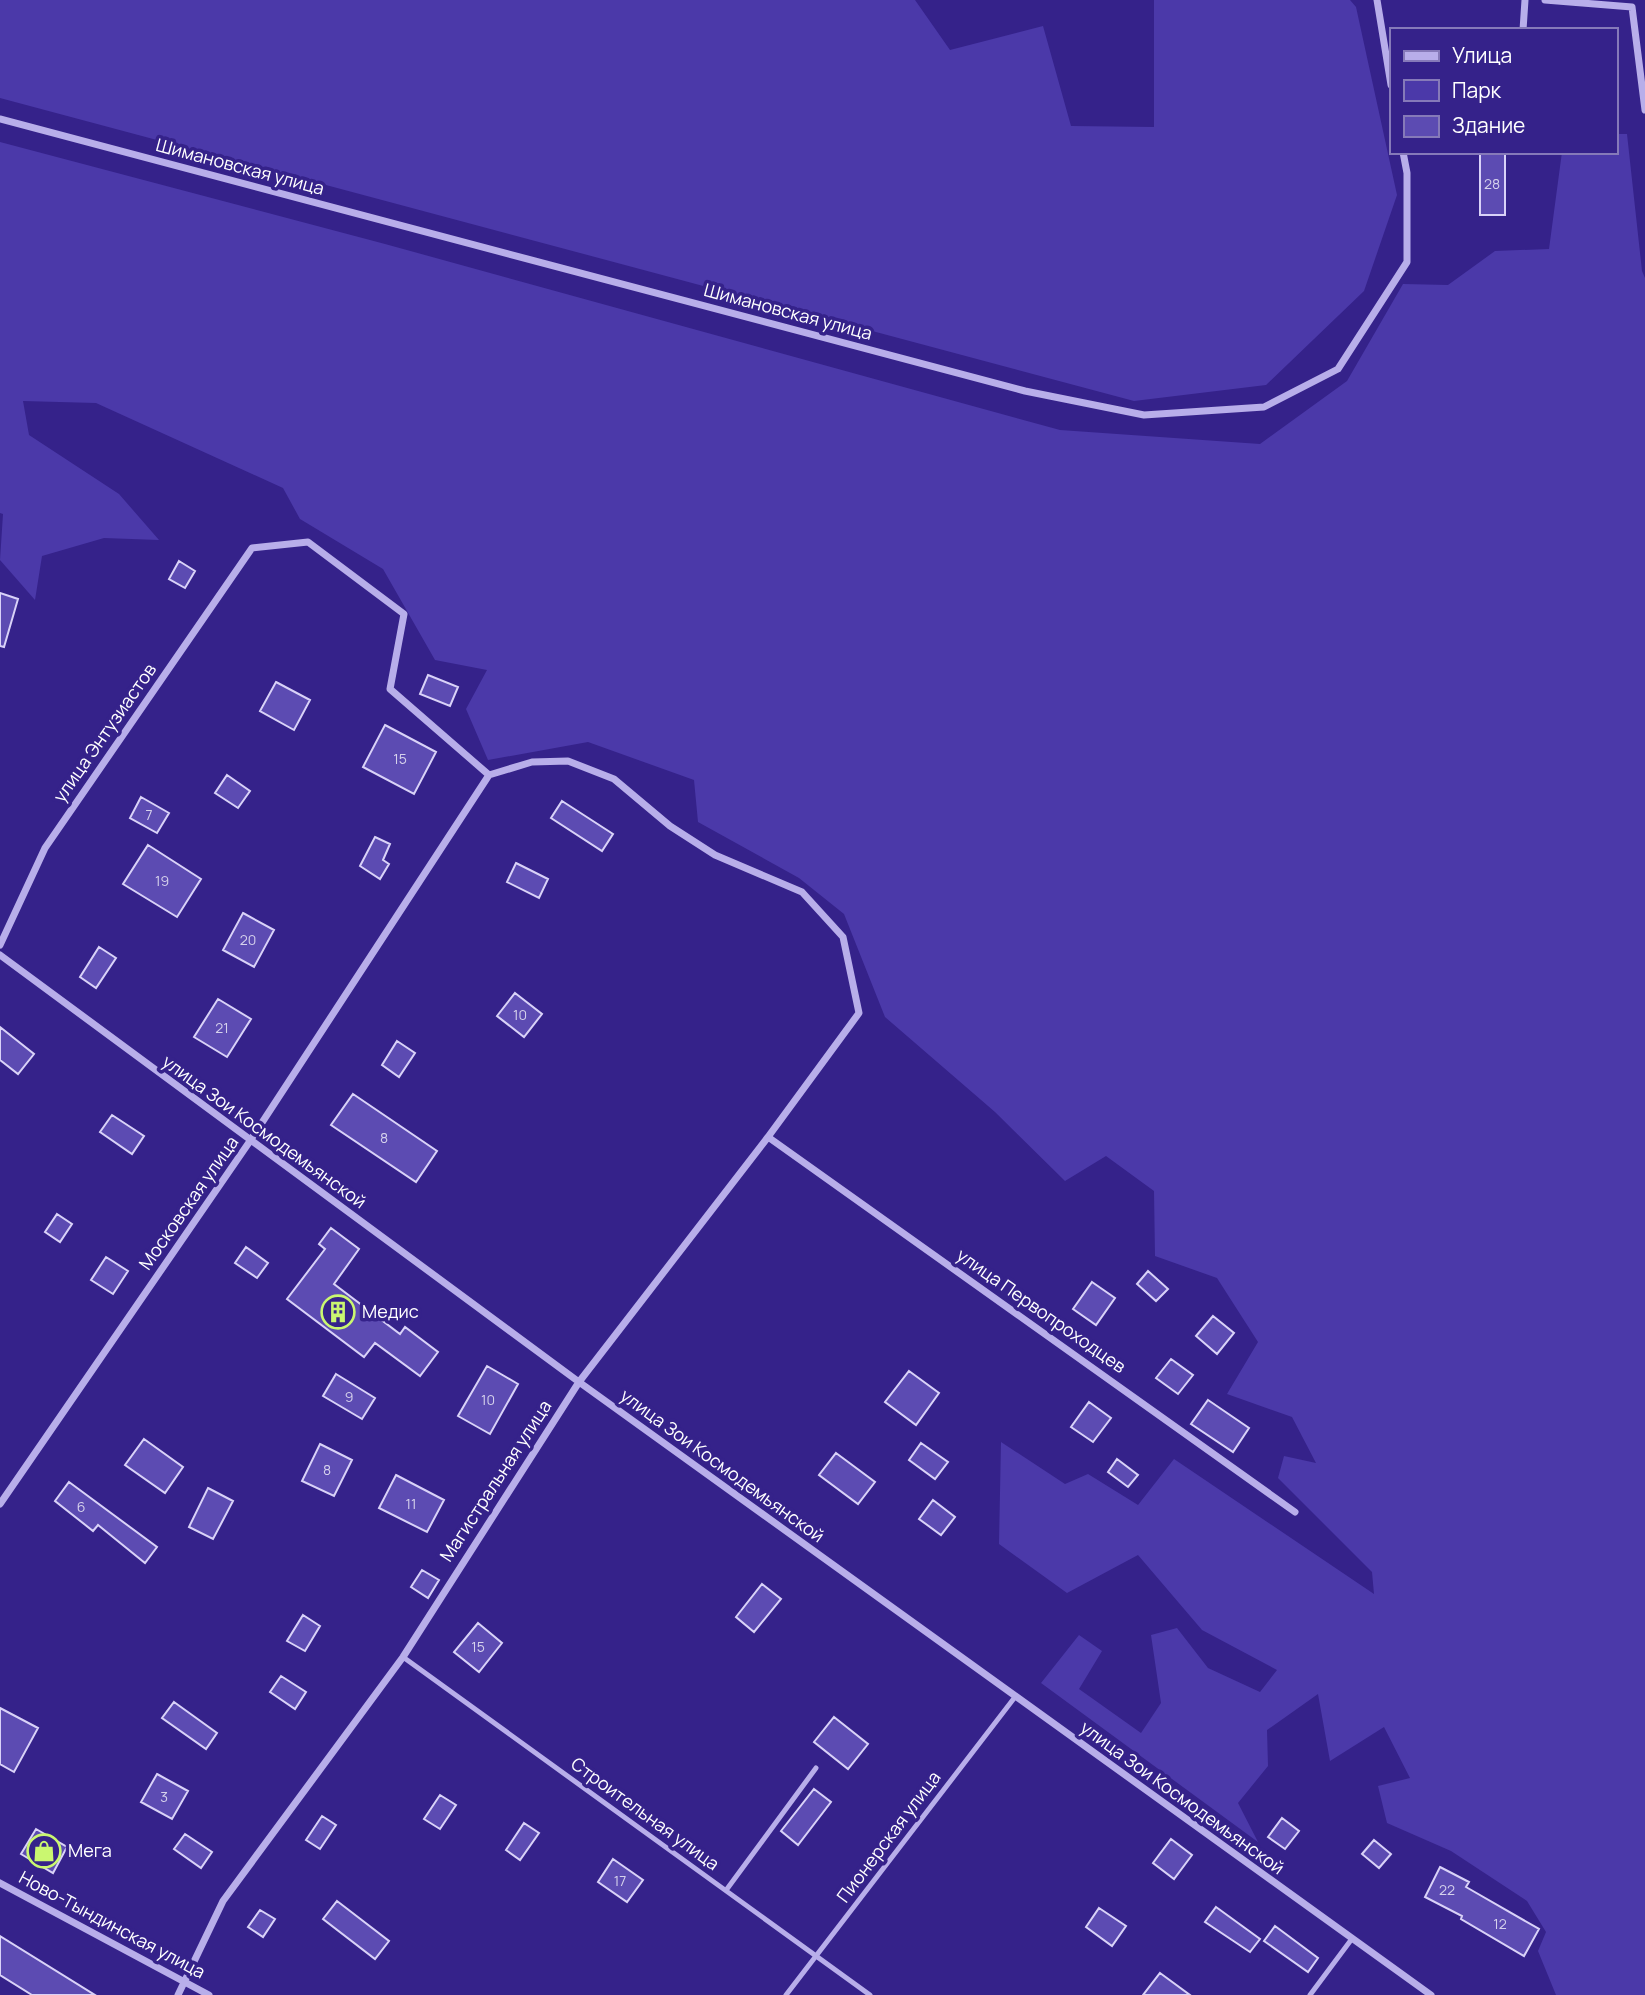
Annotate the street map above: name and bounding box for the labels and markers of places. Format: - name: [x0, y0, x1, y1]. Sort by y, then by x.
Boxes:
- building icon: Медис: [319, 1293, 357, 1331]
- place label: Медис: [362, 1299, 419, 1323]
- shop icon: Мега: [25, 1832, 63, 1870]
- place label: Мега: [68, 1838, 112, 1862]

